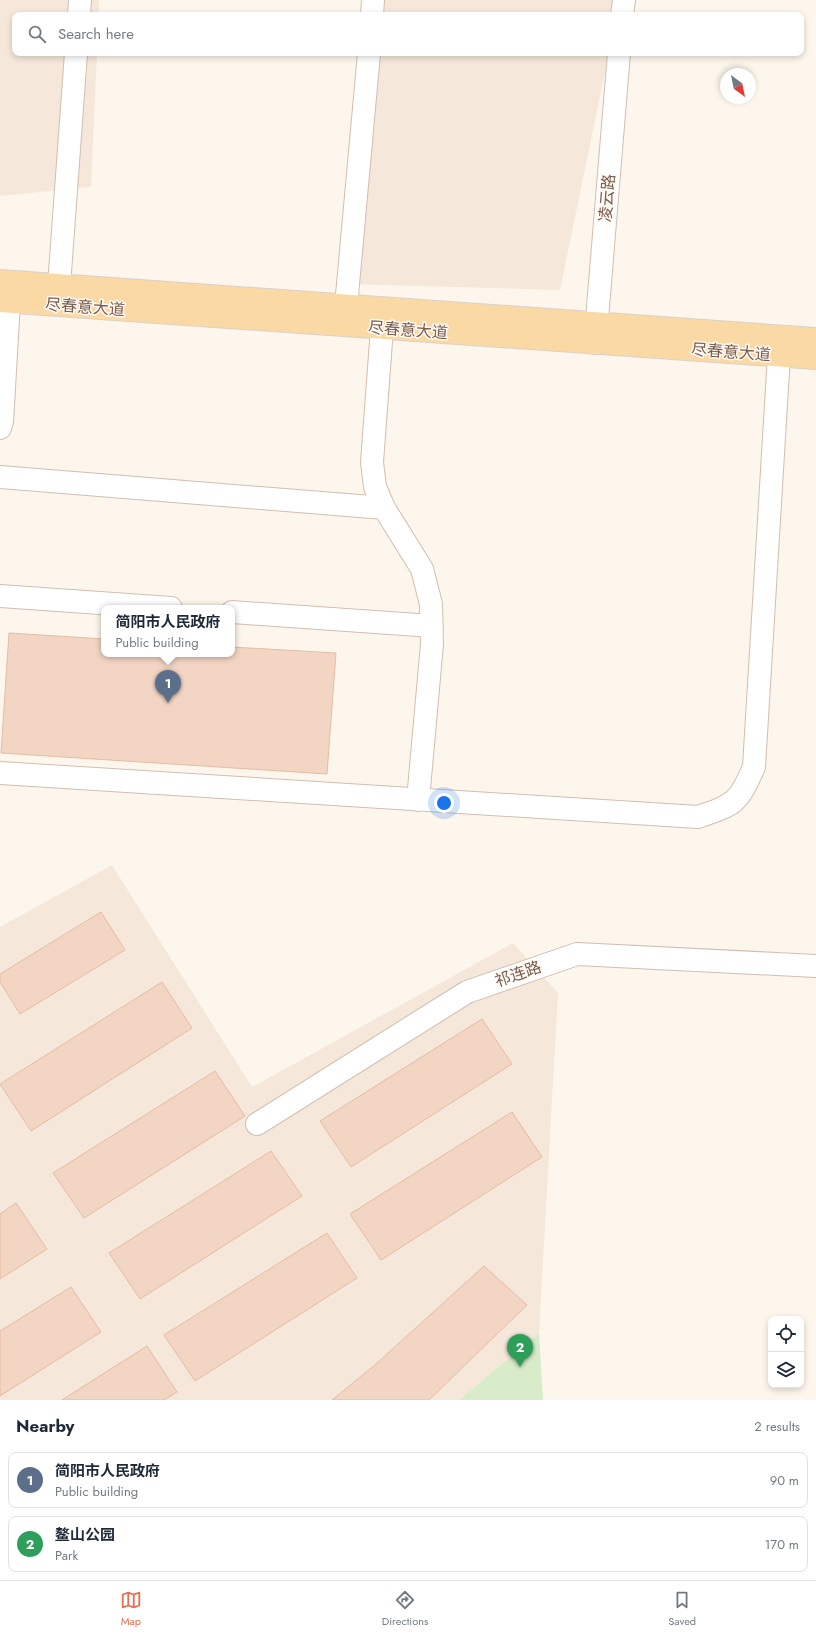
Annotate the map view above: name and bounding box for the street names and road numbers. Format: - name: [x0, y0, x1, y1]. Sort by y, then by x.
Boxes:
- street label: 凌云路: [593, 173, 621, 223]
- street label: 尽春意大道: [44, 293, 126, 321]
- street label: 尽春意大道: [367, 316, 449, 344]
- street label: 尽春意大道: [690, 338, 772, 366]
- street label: 祁连路: [492, 955, 544, 993]

